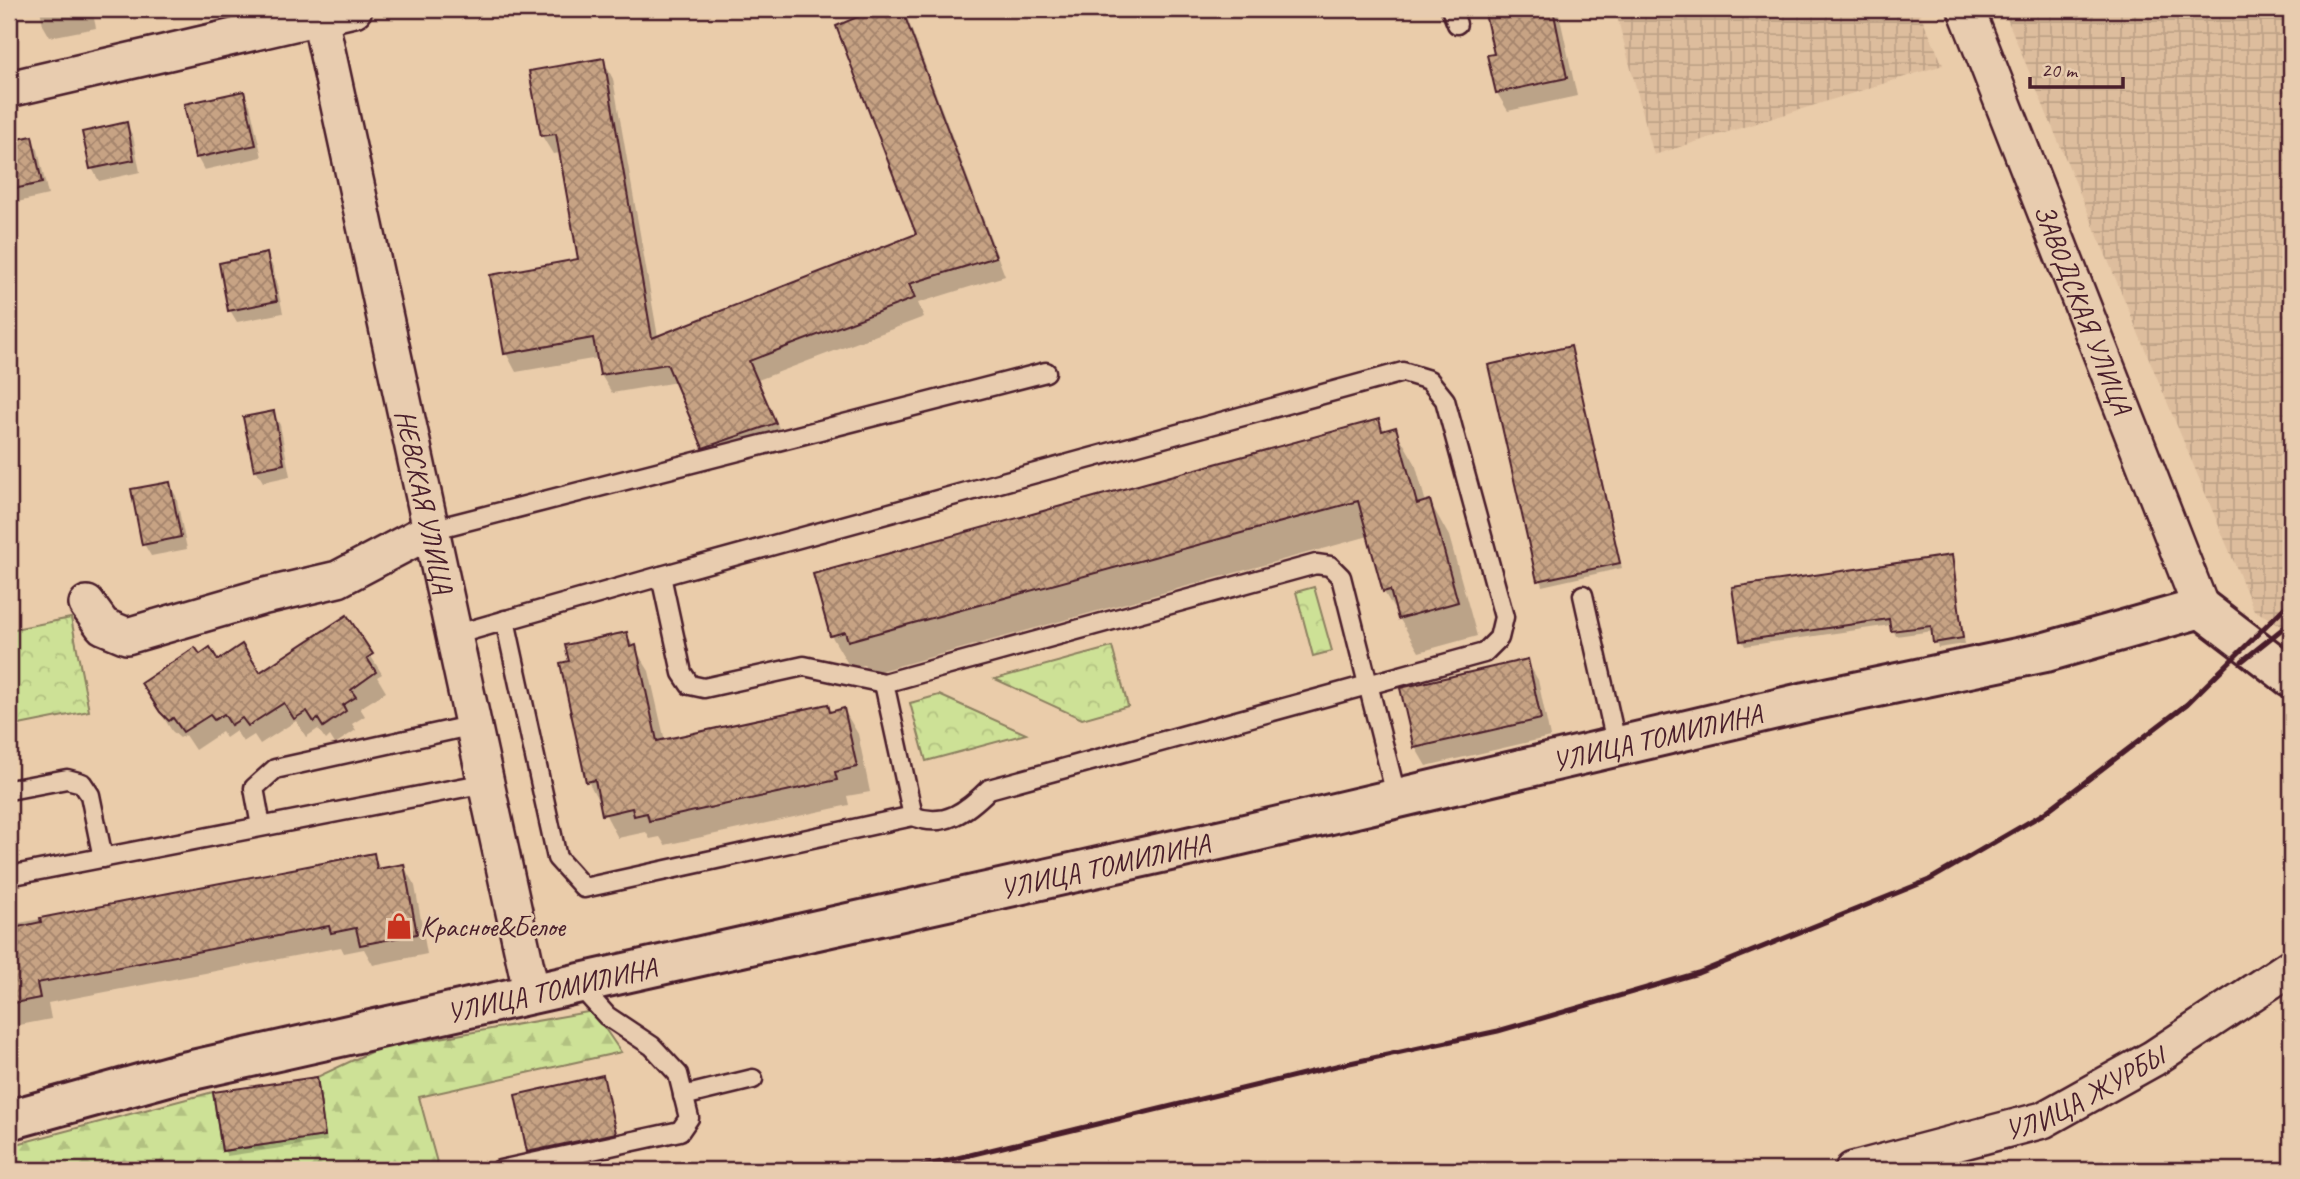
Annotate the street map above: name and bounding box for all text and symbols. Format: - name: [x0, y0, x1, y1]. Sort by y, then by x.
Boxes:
- scale bar: [2030, 46, 2123, 90]
- text: 20 m: [2041, 57, 2079, 83]
- street label: ЗАВОДСКАЯ УЛИЦА: [2027, 199, 2141, 421]
- street label: НЕВСКАЯ УЛИЦА: [388, 406, 462, 598]
- street label: УЛИЦА ТОМИЛИНА: [1549, 695, 1767, 779]
- street label: УЛИЦА ТОМИЛИНА: [996, 825, 1215, 906]
- place label: Красное&Белое: [420, 909, 567, 944]
- shop icon: Красное&Белое: [384, 911, 414, 941]
- street label: УЛИЦА ТОМИЛИНА: [443, 949, 662, 1030]
- street label: УЛИЦА ЖУРБЫ: [2001, 1036, 2174, 1147]

